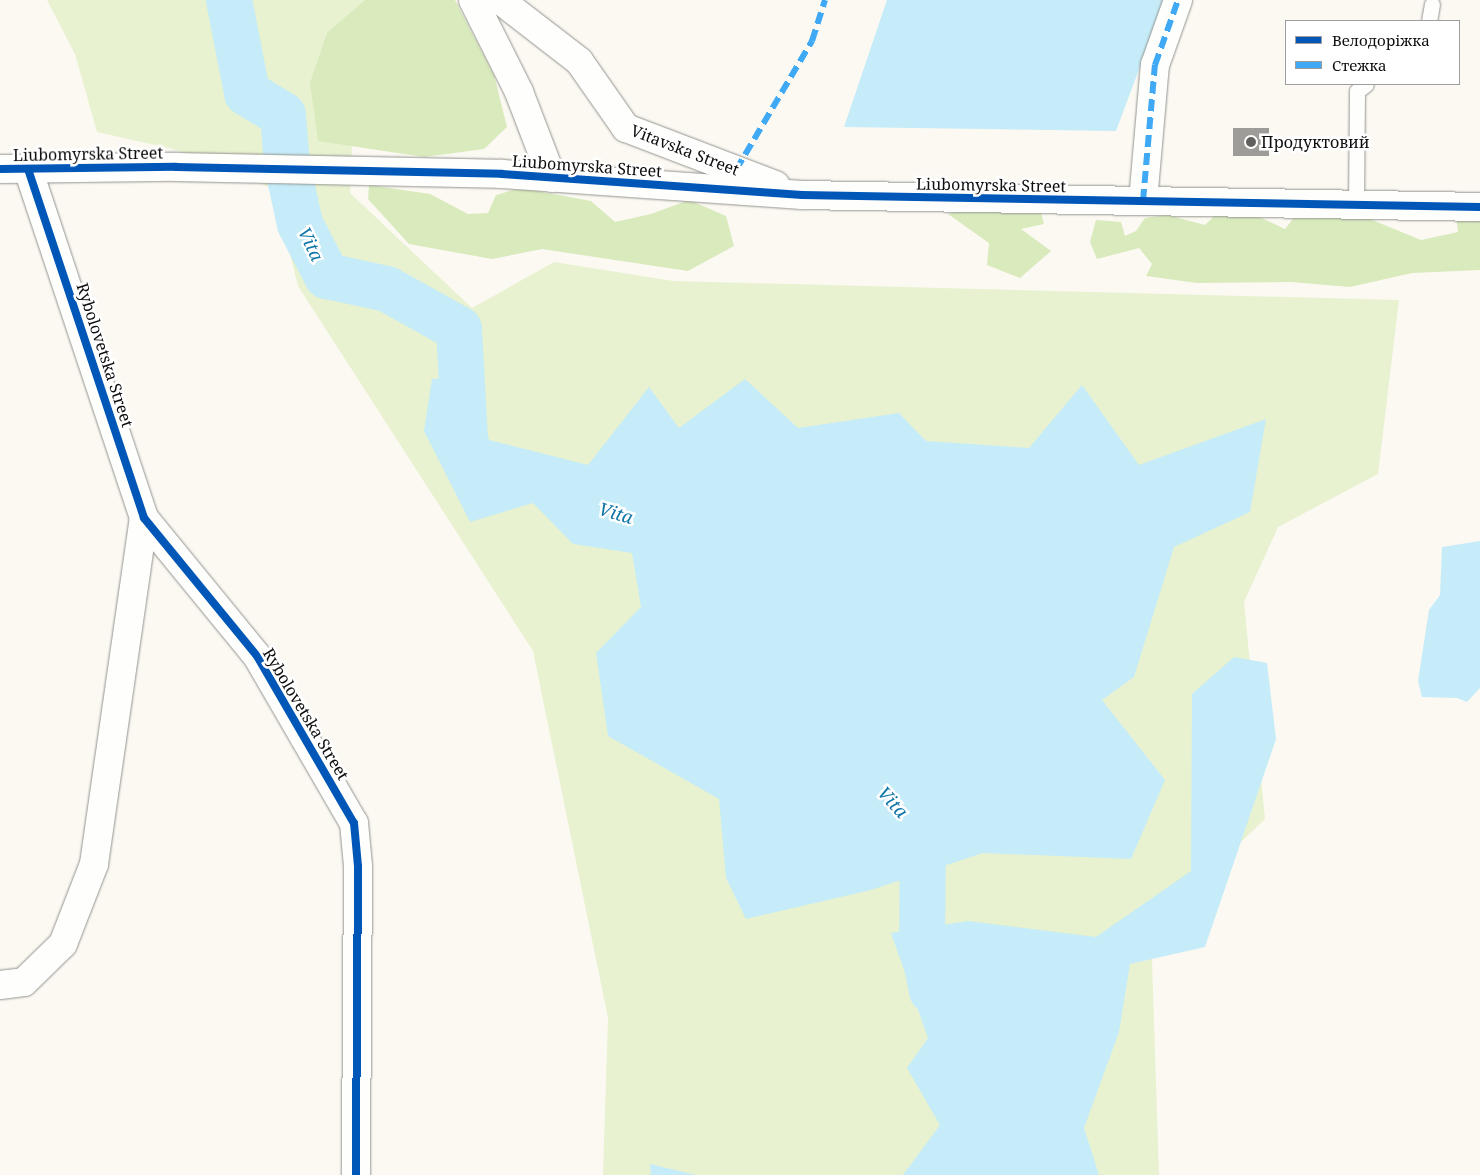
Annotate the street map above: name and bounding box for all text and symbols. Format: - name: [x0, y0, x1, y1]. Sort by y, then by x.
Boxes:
- legend: [1285, 20, 1460, 85]
- text: Велодоріжка: [1332, 30, 1430, 50]
- text: Стежка: [1332, 55, 1387, 75]
- street label: Vitavska Street: [628, 121, 742, 179]
- place label: Продуктовий: [1261, 132, 1370, 152]
- marker: Продуктовий: [1245, 136, 1257, 148]
- street label: Liubomyrska Street: [13, 143, 163, 165]
- street label: Liubomyrska Street: [511, 151, 663, 181]
- street label: Liubomyrska Street: [916, 174, 1066, 196]
- water label: Vita: [294, 224, 328, 264]
- street label: Rybolovetska Street: [73, 281, 137, 429]
- water label: Vita: [596, 498, 636, 528]
- street label: Rybolovetska Street: [259, 645, 353, 783]
- water label: Vita: [873, 782, 913, 822]

